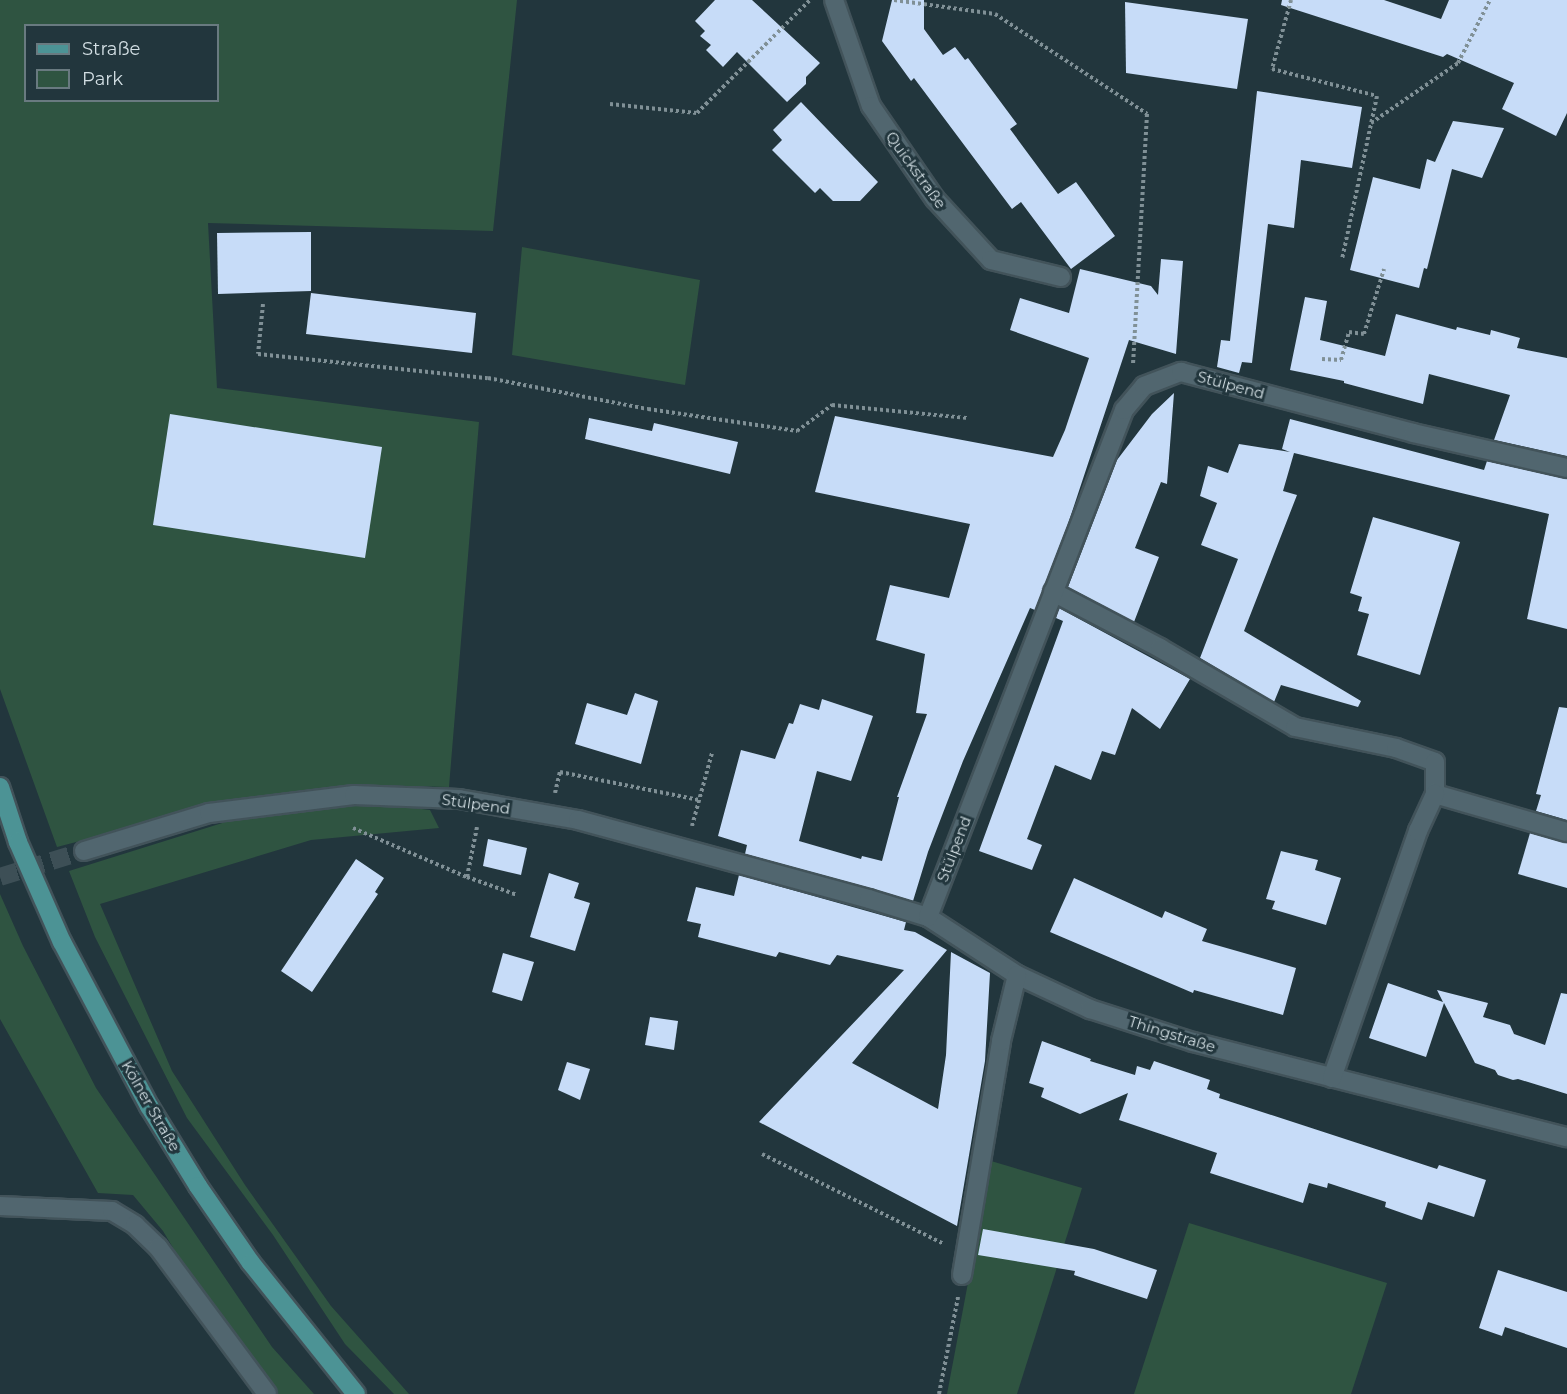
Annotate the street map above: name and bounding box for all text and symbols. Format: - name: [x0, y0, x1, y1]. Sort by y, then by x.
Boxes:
- legend: [24, 24, 219, 102]
- text: Straße: [82, 38, 140, 60]
- text: Park: [82, 68, 123, 90]
- street label: Quickstraße: [882, 128, 950, 212]
- street label: Stülpend: [1195, 367, 1267, 403]
- street label: Stülpend: [441, 790, 511, 818]
- street label: Stülpend: [933, 814, 975, 884]
- street label: Thingstraße: [1126, 1012, 1218, 1056]
- street label: Kölner Straße: [118, 1058, 184, 1154]

